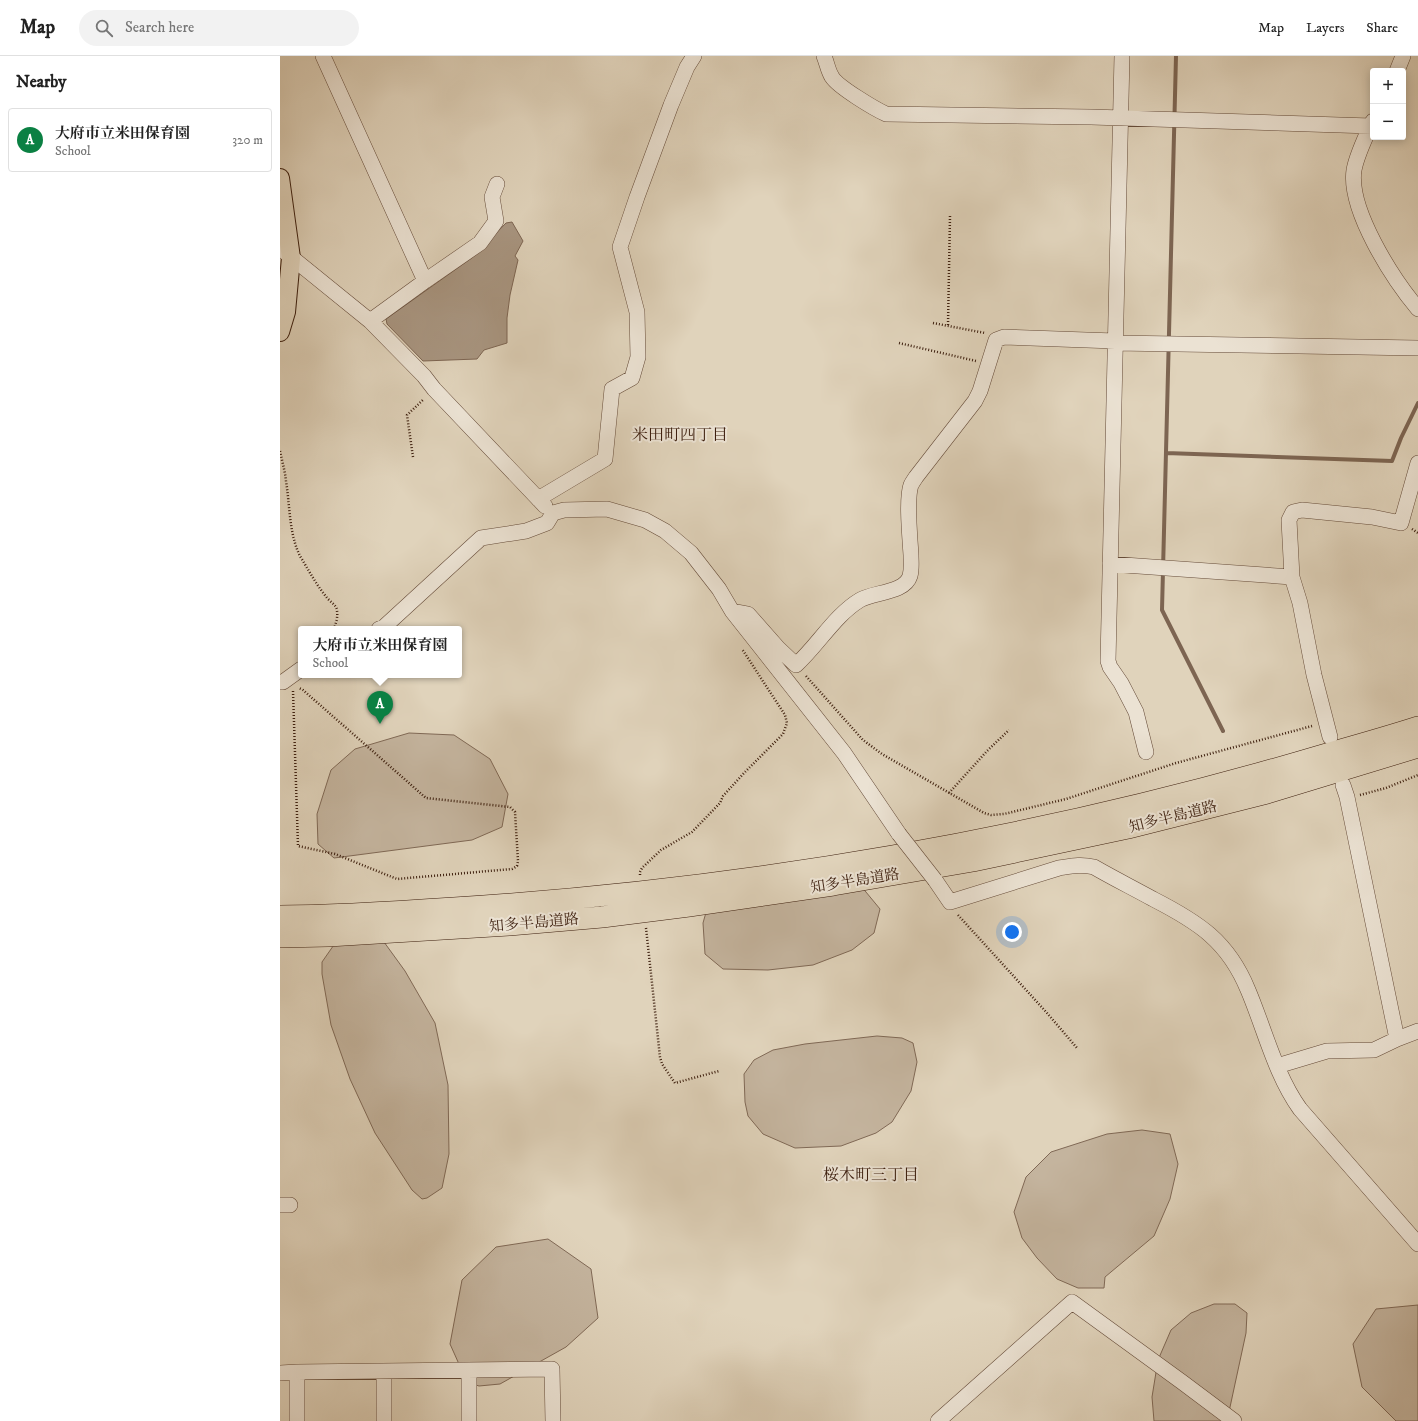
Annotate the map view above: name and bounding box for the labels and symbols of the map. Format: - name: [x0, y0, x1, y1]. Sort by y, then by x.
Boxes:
- district label: 米田町四丁目: [632, 425, 728, 445]
- pin: A: [367, 691, 393, 724]
- street label: 知多半島道路: [1127, 797, 1219, 837]
- street label: 知多半島道路: [809, 865, 901, 897]
- street label: 知多半島道路: [488, 910, 580, 936]
- your location: [1002, 922, 1022, 942]
- district label: 桜木町三丁目: [823, 1165, 919, 1185]

